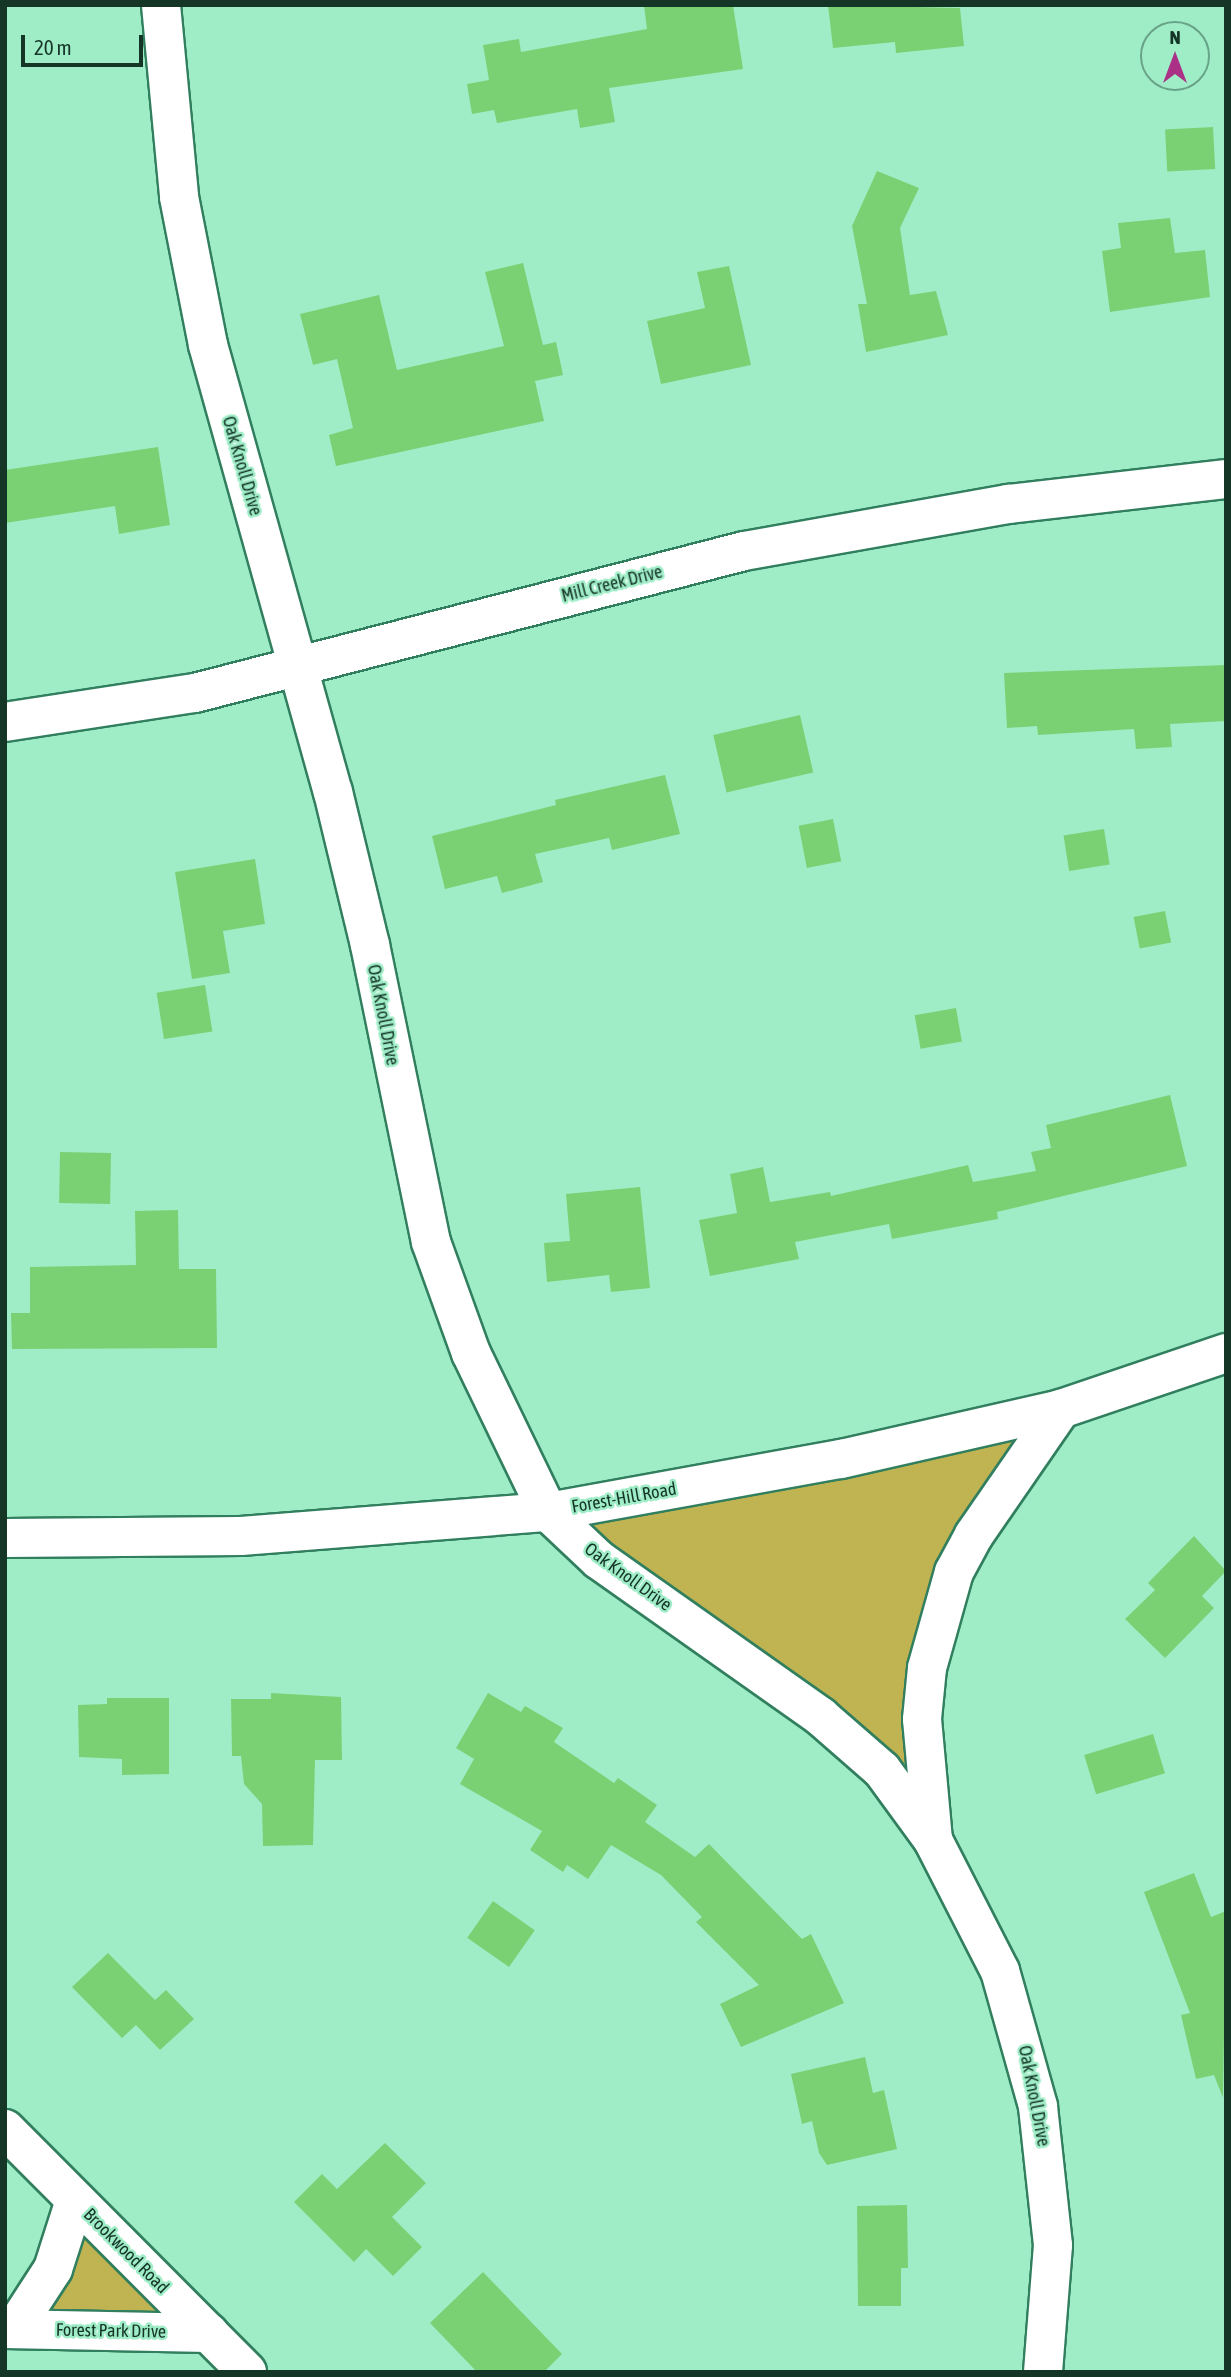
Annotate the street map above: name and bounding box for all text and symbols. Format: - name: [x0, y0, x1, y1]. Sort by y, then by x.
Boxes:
- scale bar: [24, 21, 147, 65]
- north arrow: [1140, 21, 1210, 91]
- text: N: [1169, 26, 1181, 48]
- text: 20 m: [34, 35, 72, 59]
- street label: Oak Knoll Drive: [218, 414, 266, 518]
- street label: Mill Creek Drive: [559, 561, 665, 607]
- street label: Oak Knoll Drive: [363, 963, 403, 1067]
- street label: Forest-Hill Road: [570, 1478, 678, 1518]
- street label: Oak Knoll Drive: [580, 1538, 676, 1616]
- street label: Oak Knoll Drive: [1014, 2044, 1054, 2148]
- street label: Brookwood Road: [79, 2204, 173, 2298]
- street label: Forest Park Drive: [56, 2319, 166, 2343]

